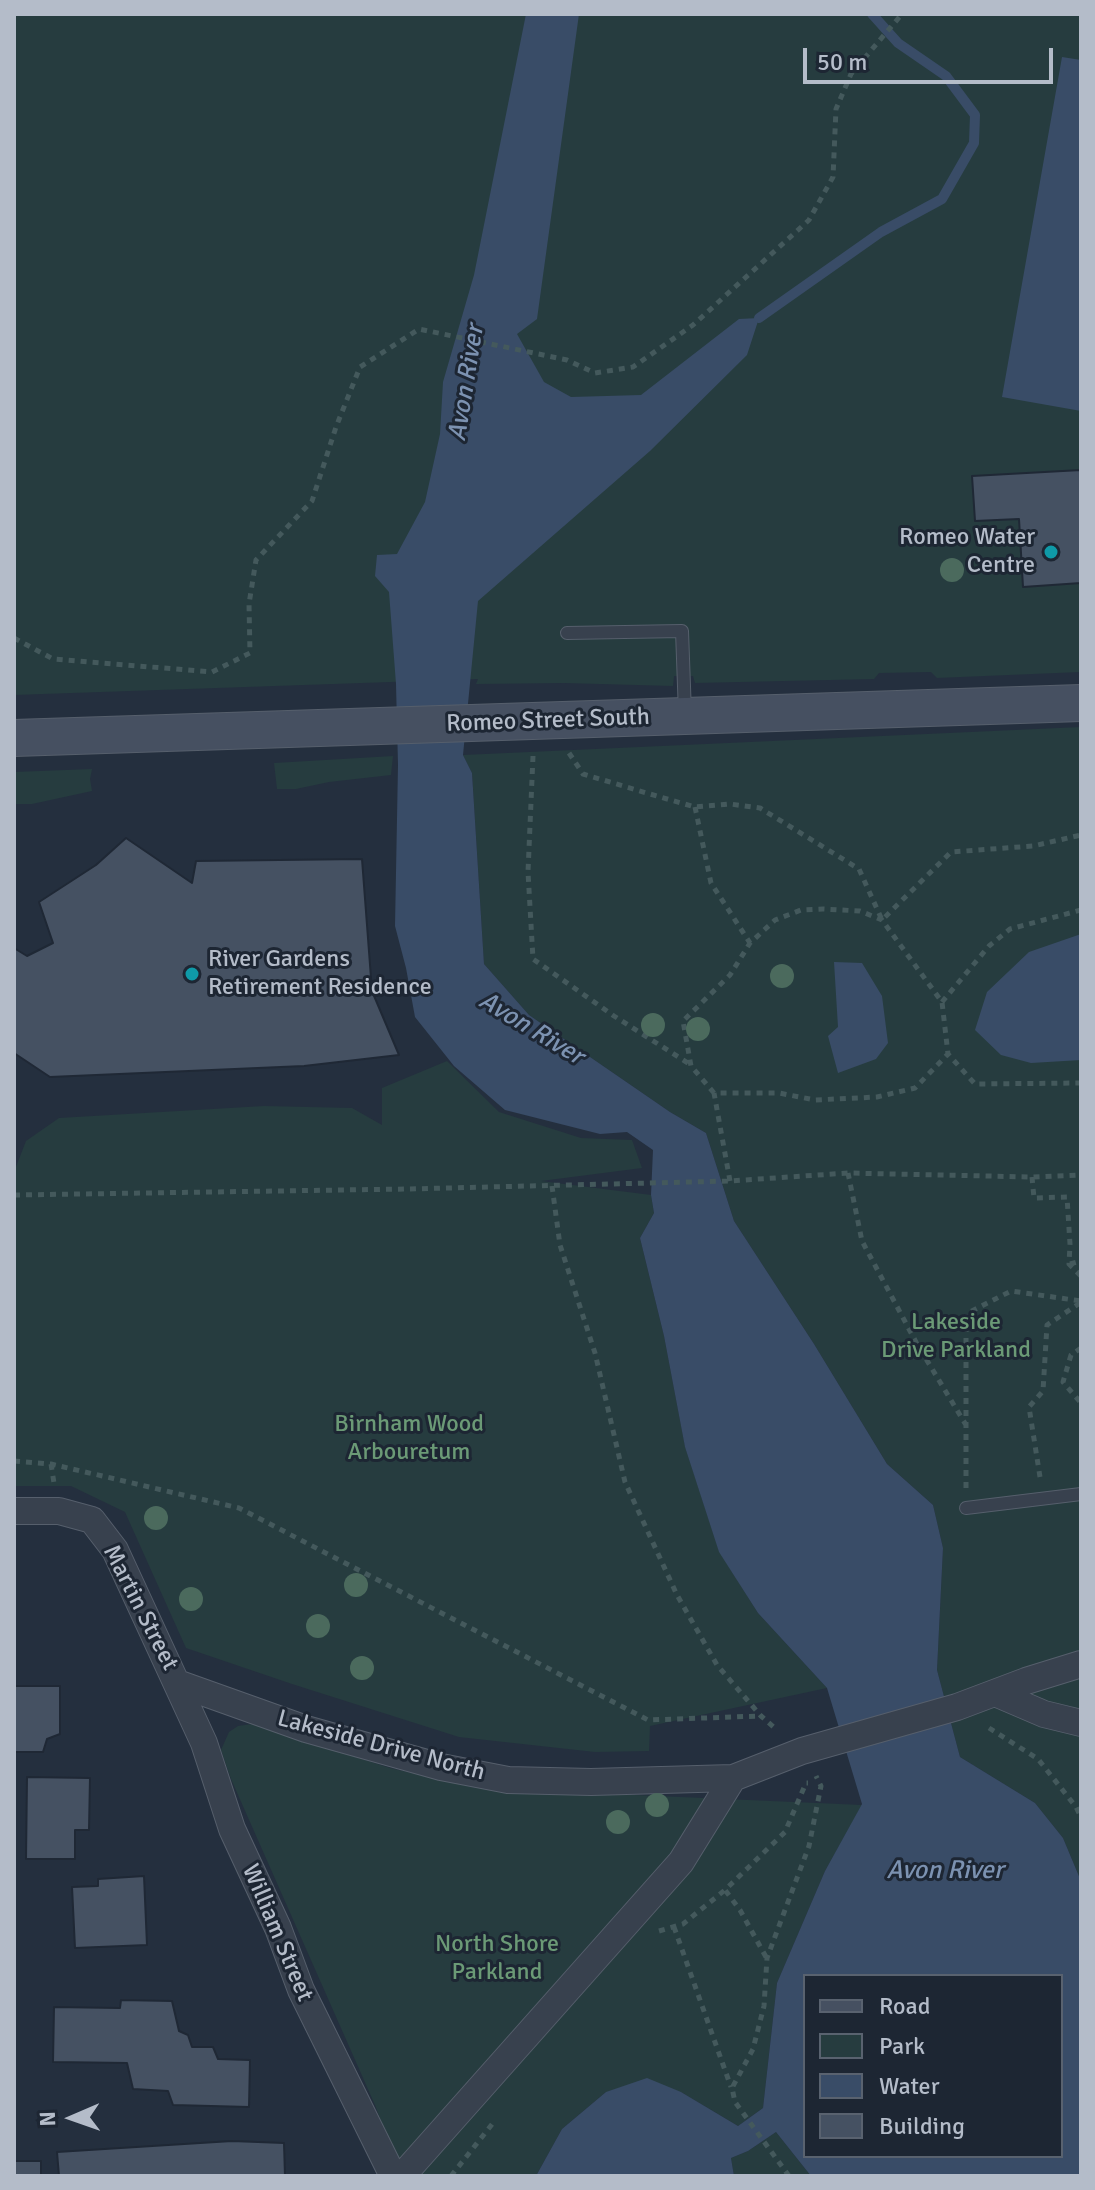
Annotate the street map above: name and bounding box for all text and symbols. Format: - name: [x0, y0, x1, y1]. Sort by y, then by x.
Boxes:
- scale bar: [807, 32, 1057, 82]
- text: 50 m: [817, 47, 867, 77]
- water label: Avon River: [442, 323, 492, 443]
- place label: Romeo Water Centre: [899, 524, 1035, 580]
- marker: Romeo Water Centre: [1042, 543, 1060, 561]
- street label: Romeo Street South: [446, 703, 650, 739]
- place label: River Gardens Retirement Residence: [208, 946, 432, 1002]
- marker: River Gardens Retirement Residence: [183, 965, 201, 983]
- water label: Avon River: [473, 986, 589, 1072]
- park label: Lakeside Drive Parkland: [881, 1309, 1031, 1365]
- park label: Birnham Wood Arbouretum: [334, 1411, 484, 1467]
- street label: Martin Street: [96, 1540, 184, 1676]
- street label: Lakeside Drive North: [274, 1704, 488, 1788]
- water label: Avon River: [887, 1855, 1003, 1887]
- street label: William Street: [235, 1860, 319, 2006]
- park label: North Shore Parkland: [435, 1931, 559, 1987]
- legend: [803, 1974, 1063, 2158]
- text: Road: [879, 1991, 930, 2021]
- text: Park: [879, 2031, 925, 2061]
- text: Water: [879, 2071, 939, 2101]
- north arrow: [32, 2078, 112, 2158]
- text: N: [34, 2111, 61, 2127]
- text: Building: [879, 2111, 965, 2141]

